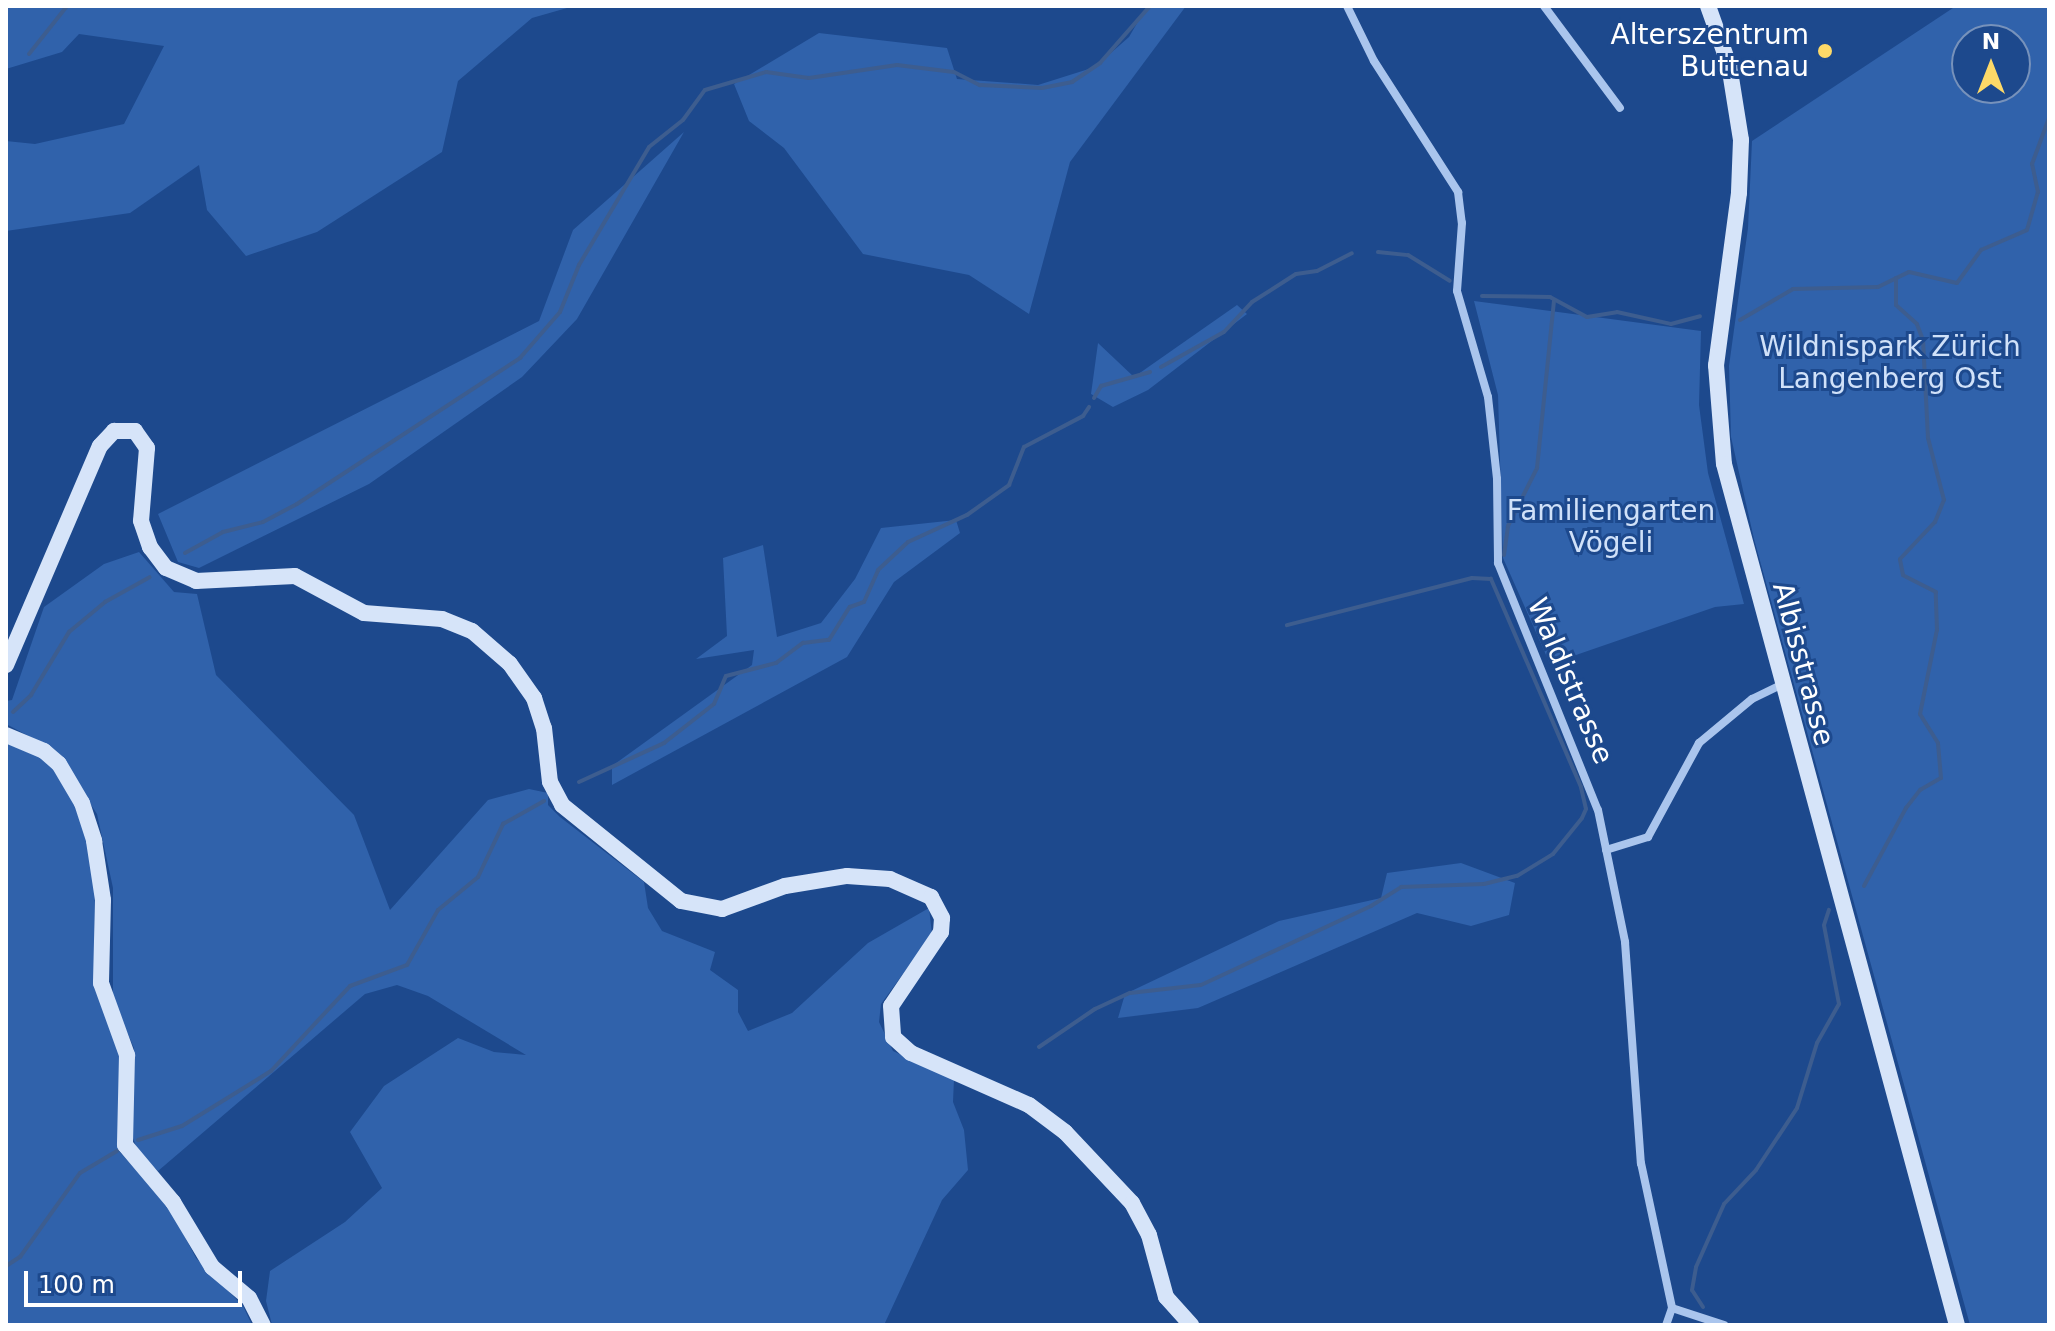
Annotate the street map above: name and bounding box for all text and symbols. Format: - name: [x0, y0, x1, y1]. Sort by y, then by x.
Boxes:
- place label: Alterszentrum Buttenau: [1611, 18, 1809, 84]
- north arrow: [1951, 24, 2031, 104]
- text: N: [1982, 29, 2000, 54]
- marker: Alterszentrum Buttenau: [1816, 42, 1834, 60]
- park label: Wildnispark Zürich Langenberg Ost: [1759, 330, 2021, 396]
- park label: Familiengarten Vögeli: [1507, 494, 1715, 560]
- street label: Albisstrasse: [1765, 579, 1841, 749]
- street label: Waldistrasse: [1520, 593, 1620, 769]
- scale bar: [28, 1255, 246, 1305]
- text: 100 m: [38, 1271, 115, 1299]

